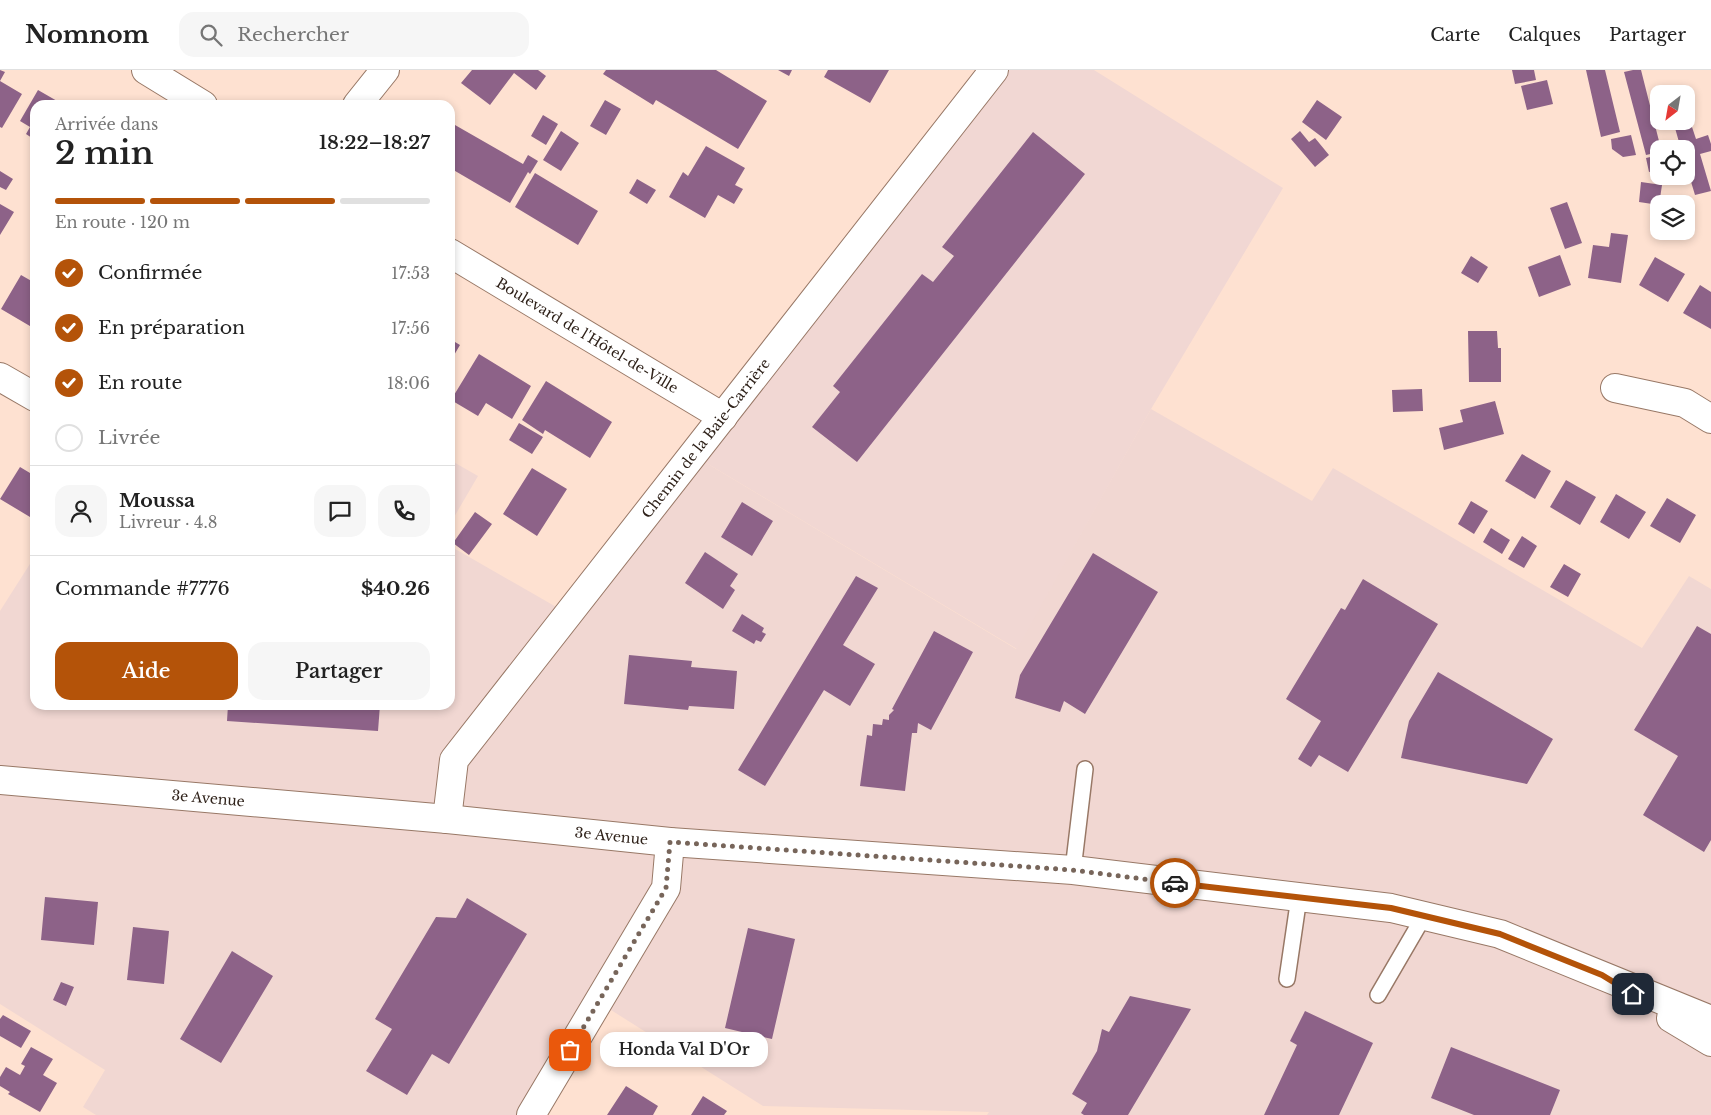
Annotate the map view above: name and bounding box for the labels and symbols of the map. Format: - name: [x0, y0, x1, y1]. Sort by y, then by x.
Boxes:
- north arrow: [1650, 85, 1695, 130]
- street label: Boulevard de l'Hôtel-de-Ville: [493, 274, 681, 397]
- street label: Chemin de la Baie-Carrière: [638, 355, 774, 522]
- street label: 3e Avenue: [171, 786, 246, 810]
- street label: 3e Avenue: [574, 823, 649, 849]
- courier: [1150, 858, 1200, 908]
- pin: [1612, 973, 1654, 1015]
- pin: [549, 1029, 591, 1071]
- callout: Honda Val D'Or: [600, 1032, 768, 1068]

